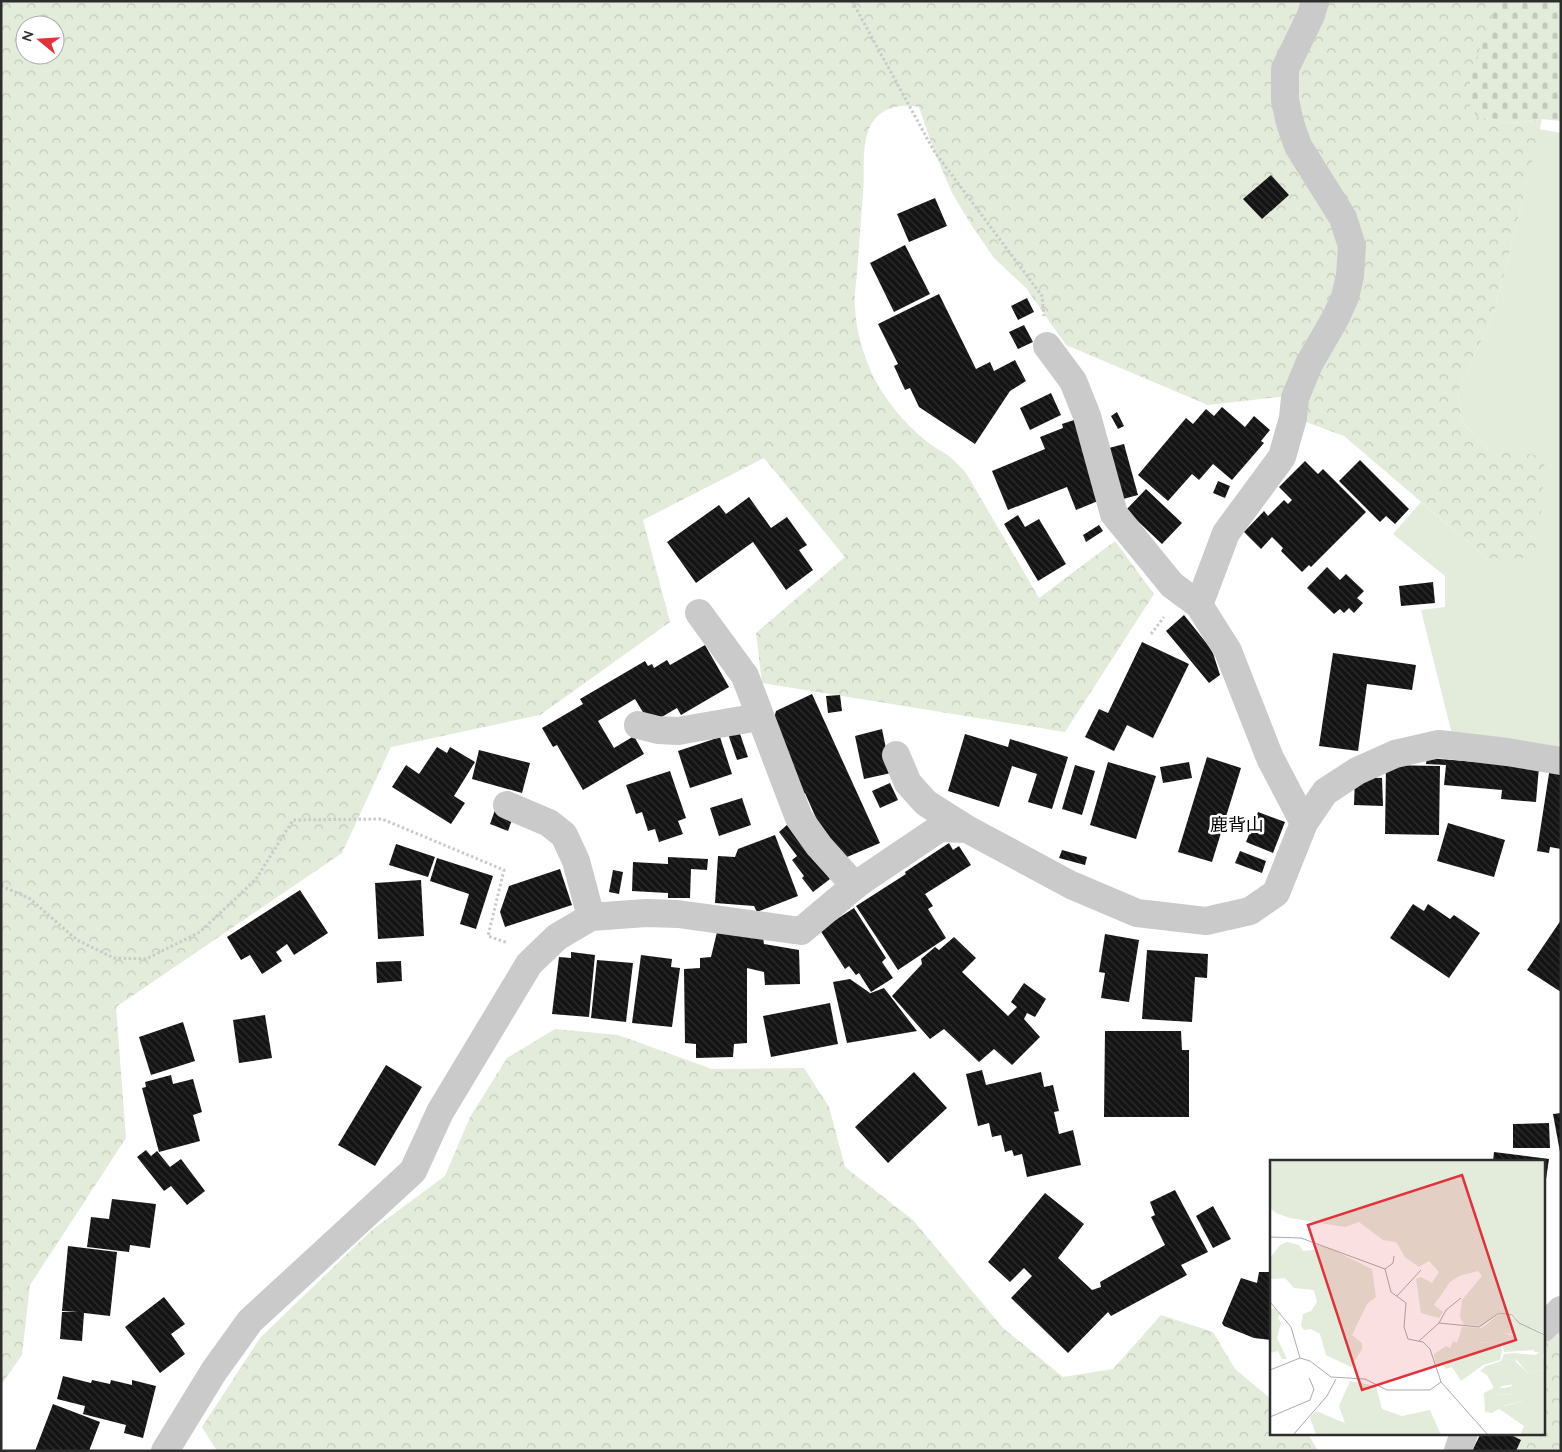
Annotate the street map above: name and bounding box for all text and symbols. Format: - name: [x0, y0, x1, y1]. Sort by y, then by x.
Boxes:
- north arrow: [15, 15, 65, 65]
- text: N: [17, 28, 38, 44]
- district label: 鹿背山: [1210, 813, 1264, 836]
- inset map: [1270, 1160, 1544, 1434]

